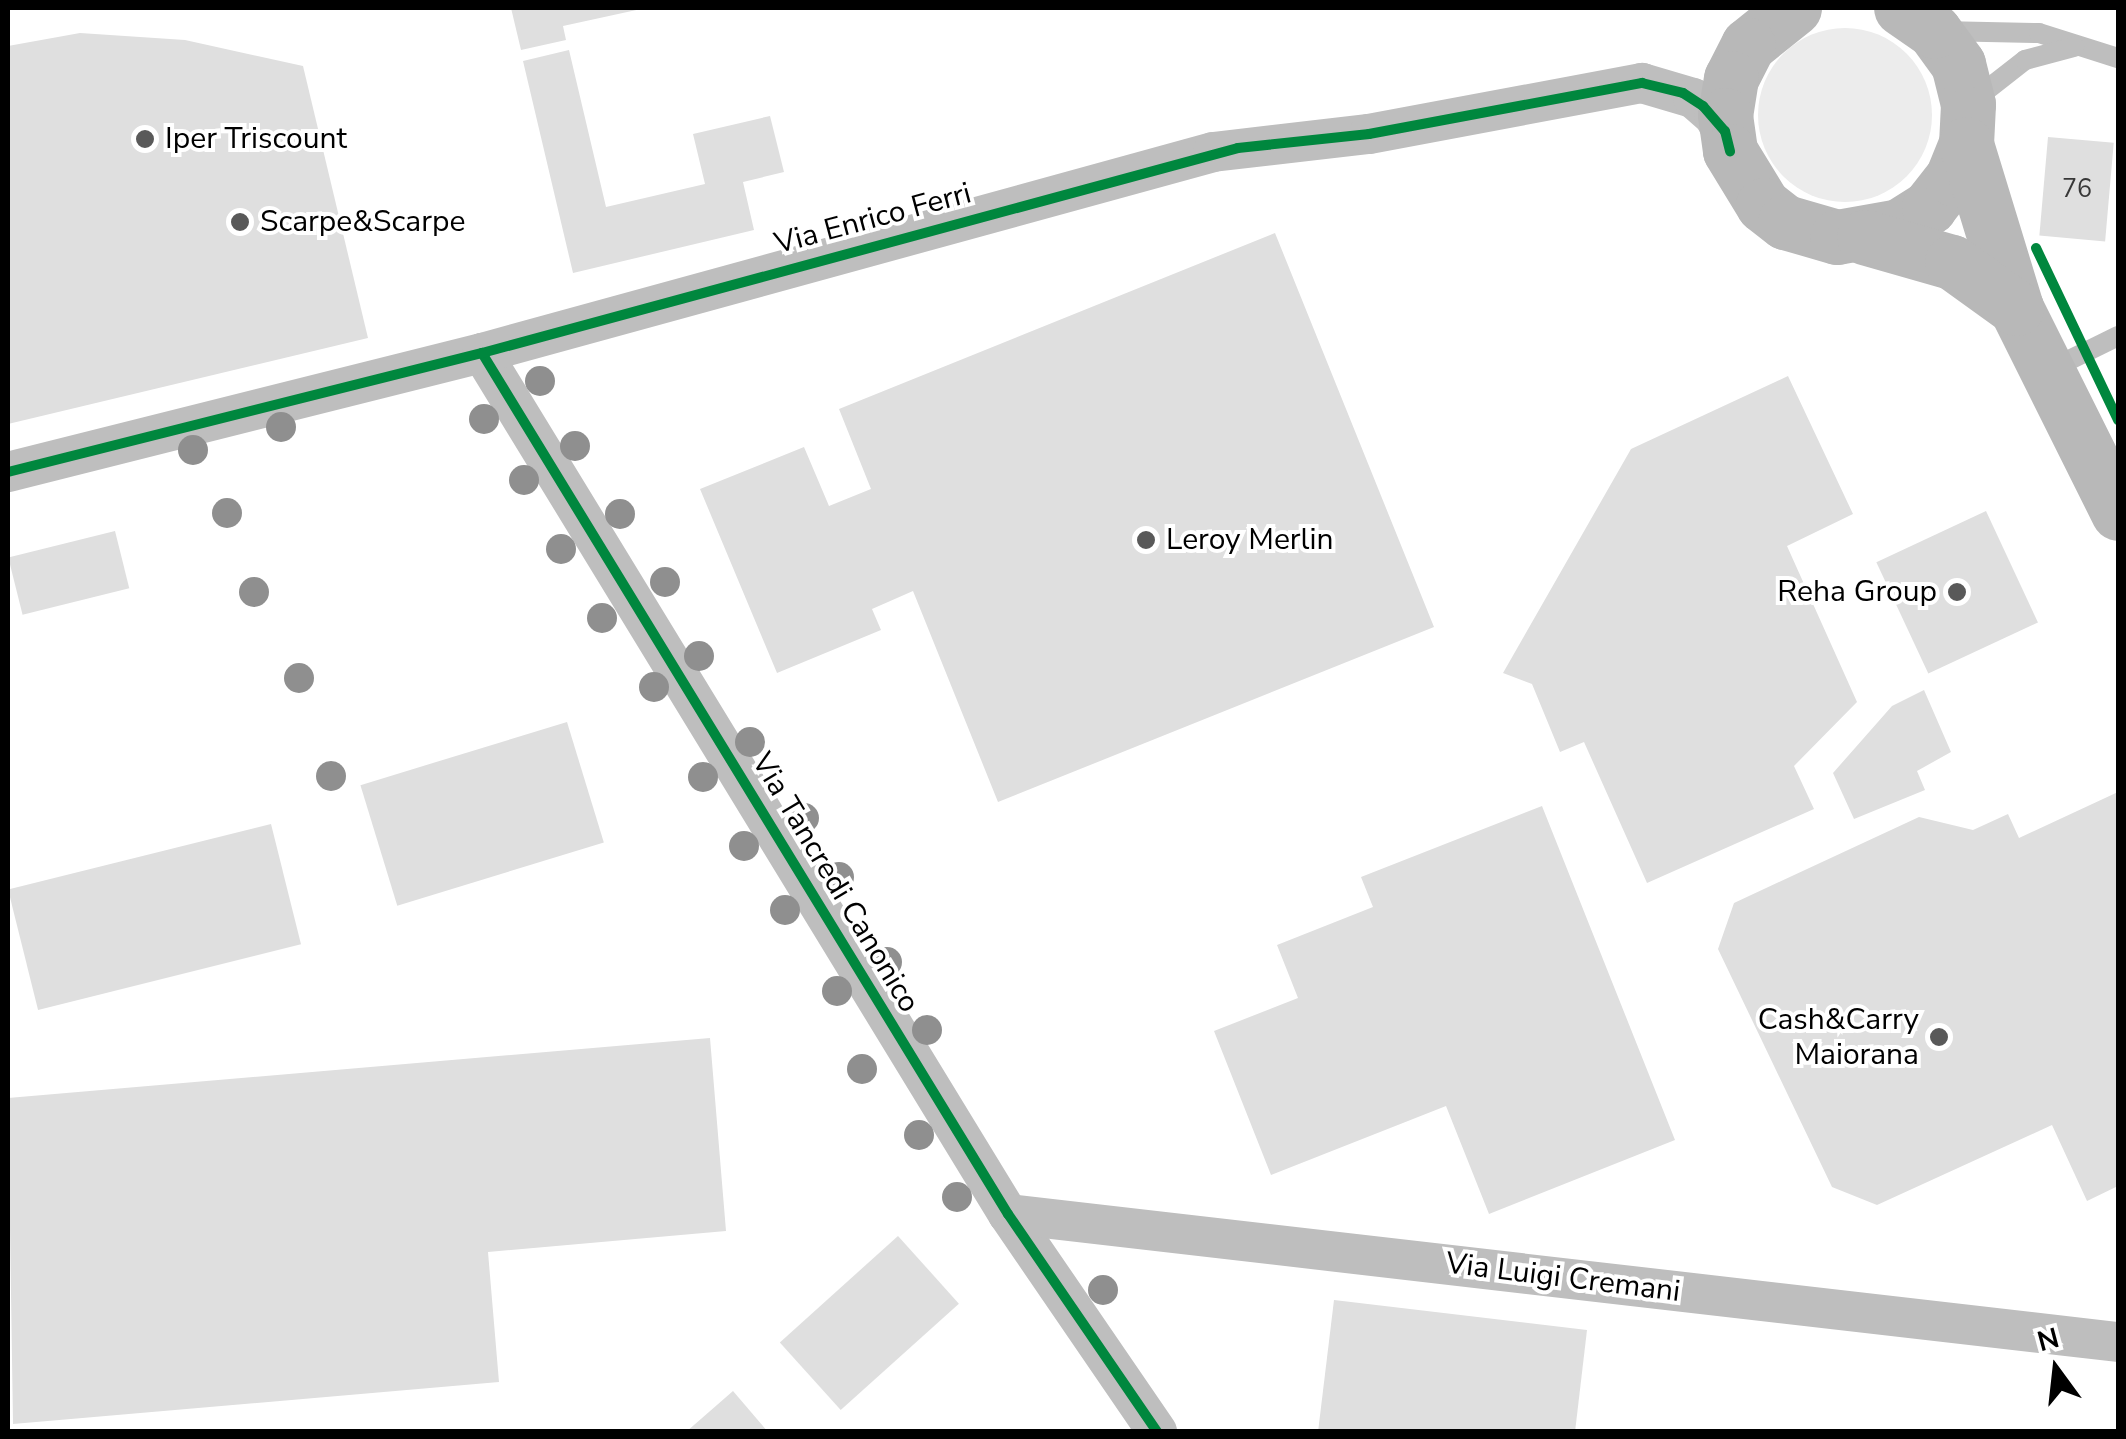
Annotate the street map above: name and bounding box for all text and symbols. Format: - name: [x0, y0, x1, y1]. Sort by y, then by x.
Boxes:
- place label: Iper Triscount: [165, 121, 347, 157]
- marker: Iper Triscount: [134, 128, 156, 150]
- house number: 76: [2062, 174, 2092, 204]
- street label: Via Enrico Ferri: [771, 176, 975, 262]
- place label: Scarpe&Scarpe: [260, 204, 465, 240]
- marker: Scarpe&Scarpe: [229, 211, 251, 233]
- place label: Leroy Merlin: [1166, 522, 1333, 558]
- marker: Leroy Merlin: [1135, 529, 1157, 551]
- place label: Reha Group: [1777, 574, 1937, 610]
- marker: Reha Group: [1946, 581, 1968, 603]
- street label: Via Tancredi Canonico: [743, 747, 927, 1019]
- place label: Cash&Carry Maiorana: [1758, 1002, 1919, 1072]
- marker: Cash&Carry Maiorana: [1928, 1026, 1950, 1048]
- street label: Via Luigi Cremani: [1444, 1246, 1682, 1310]
- north arrow: [2006, 1319, 2106, 1419]
- text: N: [2033, 1319, 2063, 1361]

